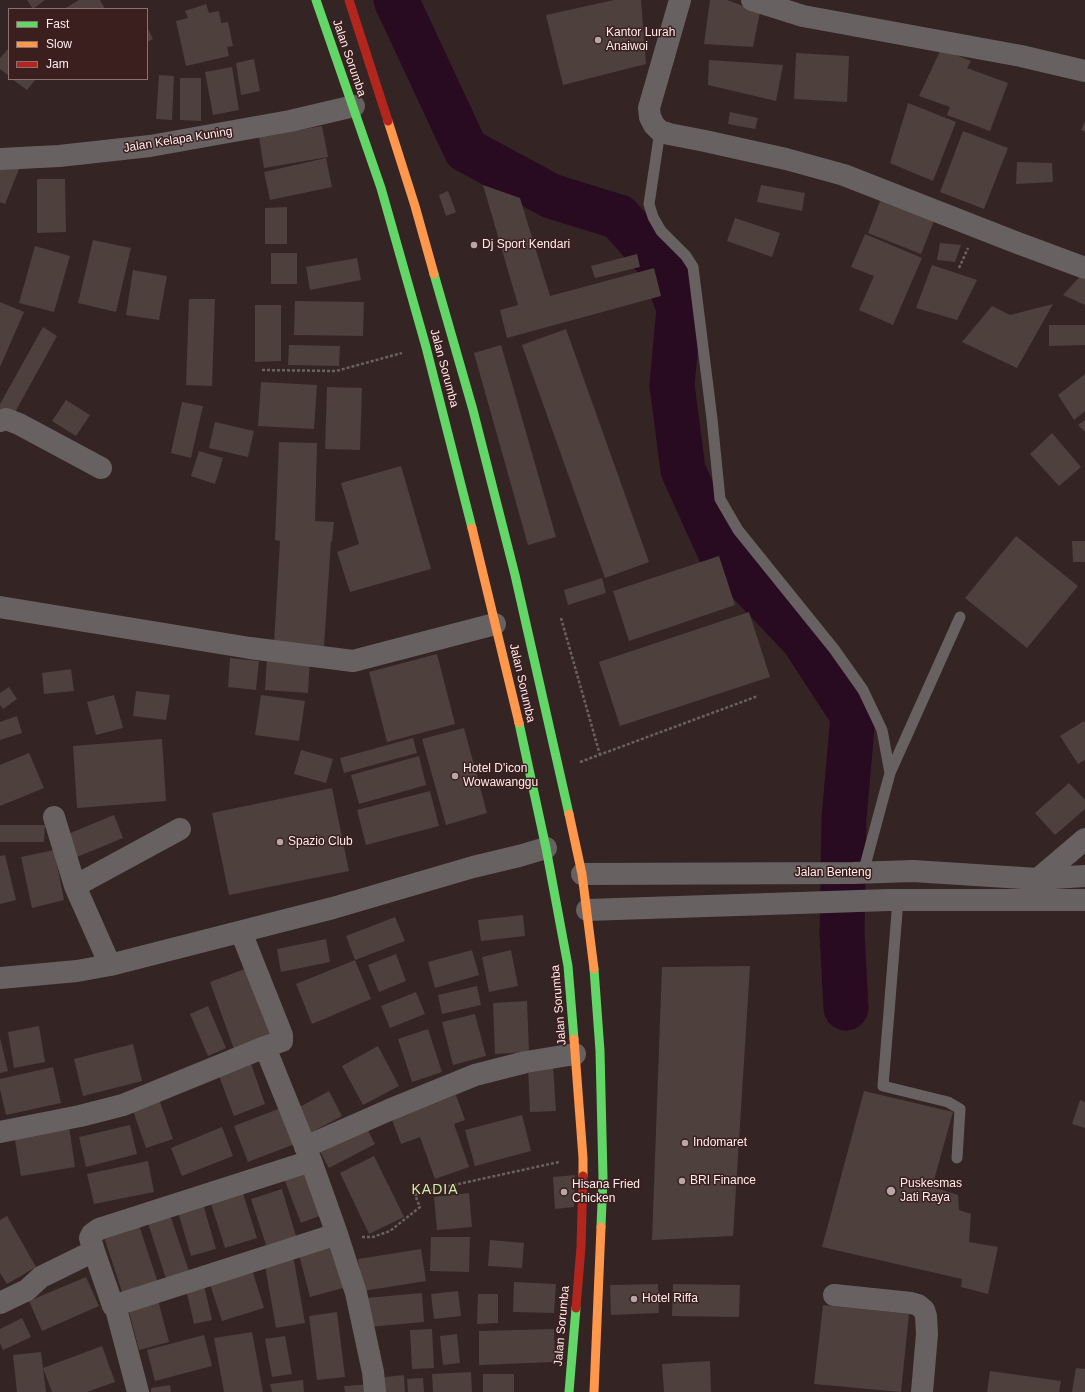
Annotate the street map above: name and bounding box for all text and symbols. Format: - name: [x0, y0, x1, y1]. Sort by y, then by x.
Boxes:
- legend: [8, 8, 148, 80]
- text: Fast: [46, 17, 69, 31]
- street label: Jalan Sorumba: [329, 17, 369, 99]
- place label: Kantor Lurah Anaiwoi: [606, 26, 675, 54]
- marker: Kantor Lurah Anaiwoi: [593, 35, 603, 45]
- text: Slow: [46, 37, 72, 51]
- text: Jam: [46, 57, 69, 71]
- street label: Jalan Kelapa Kuning: [123, 124, 233, 156]
- place label: Dj Sport Kendari: [482, 238, 570, 252]
- marker: Dj Sport Kendari: [469, 240, 479, 250]
- street label: Jalan Sorumba: [427, 327, 461, 409]
- street label: Jalan Sorumba: [506, 642, 538, 724]
- place label: Hotel D'icon Wowawanggu: [463, 762, 538, 790]
- marker: Hotel D'icon Wowawanggu: [450, 771, 460, 781]
- place label: Spazio Club: [288, 835, 353, 849]
- marker: Spazio Club: [275, 837, 285, 847]
- street label: Jalan Benteng: [795, 866, 871, 880]
- street label: Jalan Sorumba: [548, 964, 570, 1046]
- place label: Indomaret: [693, 1136, 747, 1150]
- marker: Indomaret: [680, 1138, 690, 1148]
- place label: BRI Finance: [690, 1174, 756, 1188]
- marker: BRI Finance: [677, 1176, 687, 1186]
- place label: Puskesmas Jati Raya: [900, 1177, 962, 1205]
- place label: Hisana Fried Chicken: [572, 1178, 640, 1206]
- district label: KADIA: [411, 1182, 459, 1198]
- marker: Puskesmas Jati Raya: [885, 1185, 897, 1197]
- marker: Hisana Fried Chicken: [559, 1187, 569, 1197]
- street label: Jalan Sorumba: [551, 1285, 573, 1367]
- place label: Hotel Riffa: [642, 1292, 698, 1306]
- marker: Hotel Riffa: [629, 1294, 639, 1304]

